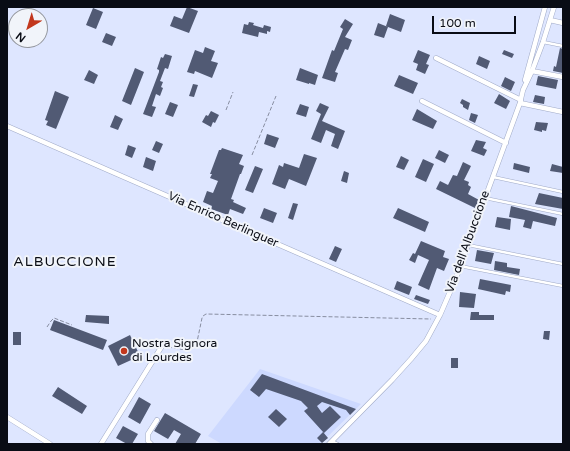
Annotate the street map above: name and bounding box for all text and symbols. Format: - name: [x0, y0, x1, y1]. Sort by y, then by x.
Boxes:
- north arrow: [8, 8, 48, 48]
- scale bar: [434, 8, 518, 34]
- text: 100 m: [439, 16, 476, 30]
- text: N: [13, 29, 28, 45]
- street label: Via Enrico Berlinguer: [165, 189, 281, 251]
- street label: Via dell'Albuccione: [443, 189, 493, 295]
- district label: ALBUCCIONE: [13, 254, 117, 270]
- place label: Nostra Signora di Lourdes: [132, 337, 217, 365]
- marker: Nostra Signora di Lourdes: [119, 346, 129, 356]

